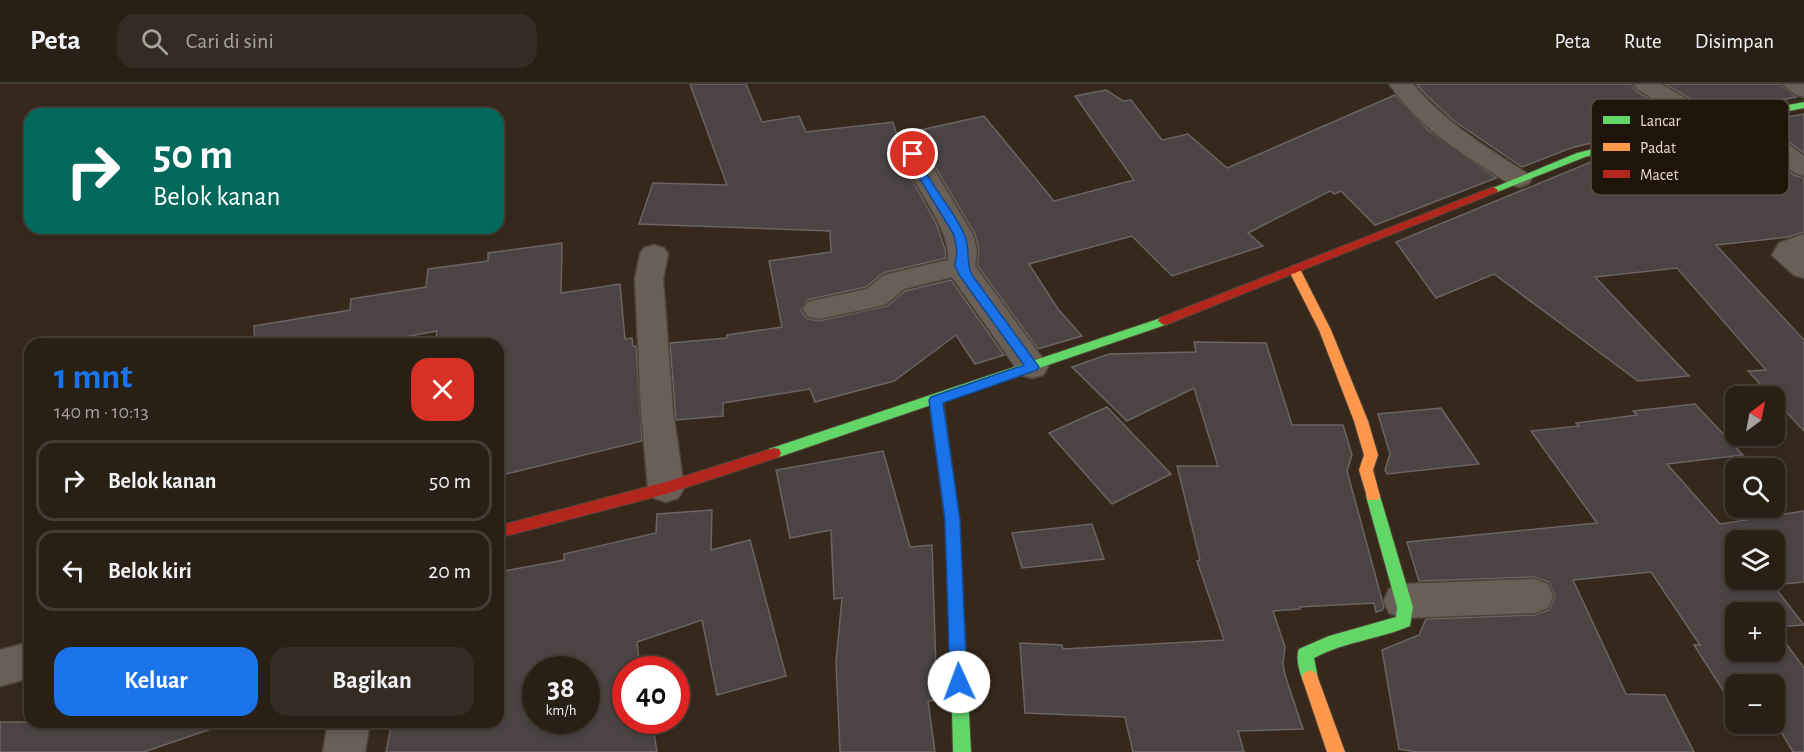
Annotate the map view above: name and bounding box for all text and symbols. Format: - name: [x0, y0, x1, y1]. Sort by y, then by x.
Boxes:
- search box: [117, 14, 537, 68]
- icon: search: [138, 25, 171, 58]
- text: Peta: [30, 27, 81, 55]
- text: Cari di sini: [186, 30, 274, 52]
- text: Peta: [1555, 31, 1591, 52]
- text: Rute: [1624, 31, 1662, 52]
- text: Disimpan: [1695, 31, 1774, 52]
- legend: [1591, 99, 1789, 195]
- text: Lancar: [1640, 113, 1681, 129]
- pin: [887, 128, 938, 179]
- icon: right: [54, 132, 132, 210]
- text: 50 m: [153, 134, 233, 176]
- icon: arrive: [896, 137, 929, 170]
- text: Padat: [1640, 140, 1676, 156]
- text: Macet: [1640, 167, 1678, 183]
- text: Belok kanan: [153, 183, 280, 210]
- button: close: [411, 358, 474, 421]
- text: 1 mnt: [54, 359, 132, 395]
- north arrow: [1725, 386, 1785, 446]
- map controls: [1725, 386, 1785, 734]
- text: 140 m · 10:13: [54, 402, 149, 422]
- button: search: [1725, 458, 1785, 518]
- icon: right: [57, 464, 90, 497]
- text: Belok kanan: [108, 470, 216, 492]
- text: 50 m: [429, 470, 471, 492]
- button: layers: [1725, 530, 1785, 590]
- icon: left: [57, 554, 90, 587]
- text: Belok kiri: [108, 560, 192, 582]
- text: 20 m: [428, 560, 471, 582]
- button: +: [1725, 602, 1785, 662]
- button: Keluar: [54, 647, 258, 716]
- button: Bagikan: [270, 647, 474, 716]
- position arrow: [927, 650, 991, 714]
- speed limit sign: 40: [612, 656, 690, 734]
- text: 38: [547, 673, 575, 703]
- button: −: [1725, 674, 1785, 734]
- text: km/h: [546, 703, 576, 718]

